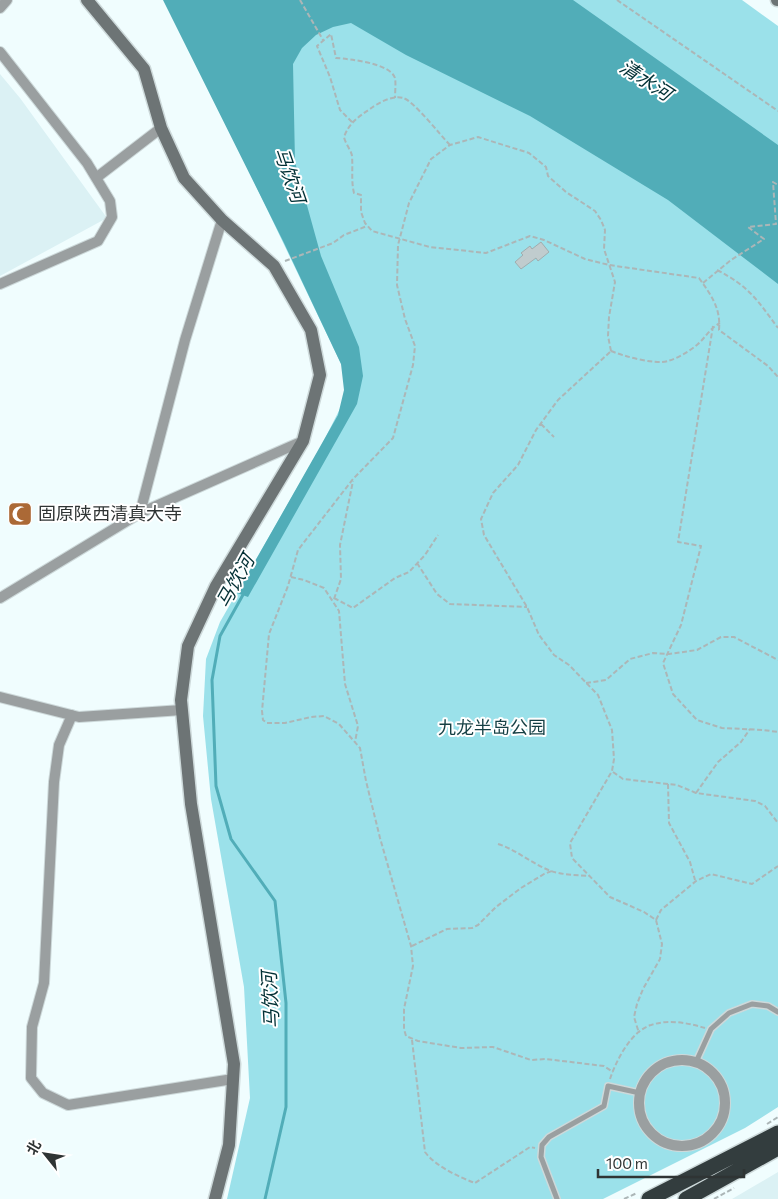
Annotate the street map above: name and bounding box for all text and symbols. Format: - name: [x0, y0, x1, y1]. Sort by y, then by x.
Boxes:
- water label: 清水河: [616, 54, 680, 107]
- water label: 马饮河: [270, 144, 312, 209]
- mosque icon: 固原陕西清真大寺: [7, 501, 33, 527]
- place label: 固原陕西清真大寺: [38, 502, 182, 524]
- water label: 马饮河: [211, 547, 260, 611]
- park label: 九龙半岛公园: [438, 716, 546, 738]
- water label: 马饮河: [256, 967, 282, 1029]
- north arrow: [20, 1129, 70, 1179]
- text: 北: [22, 1137, 44, 1158]
- scale bar: [598, 1146, 744, 1178]
- text: 100 m: [606, 1154, 648, 1172]

